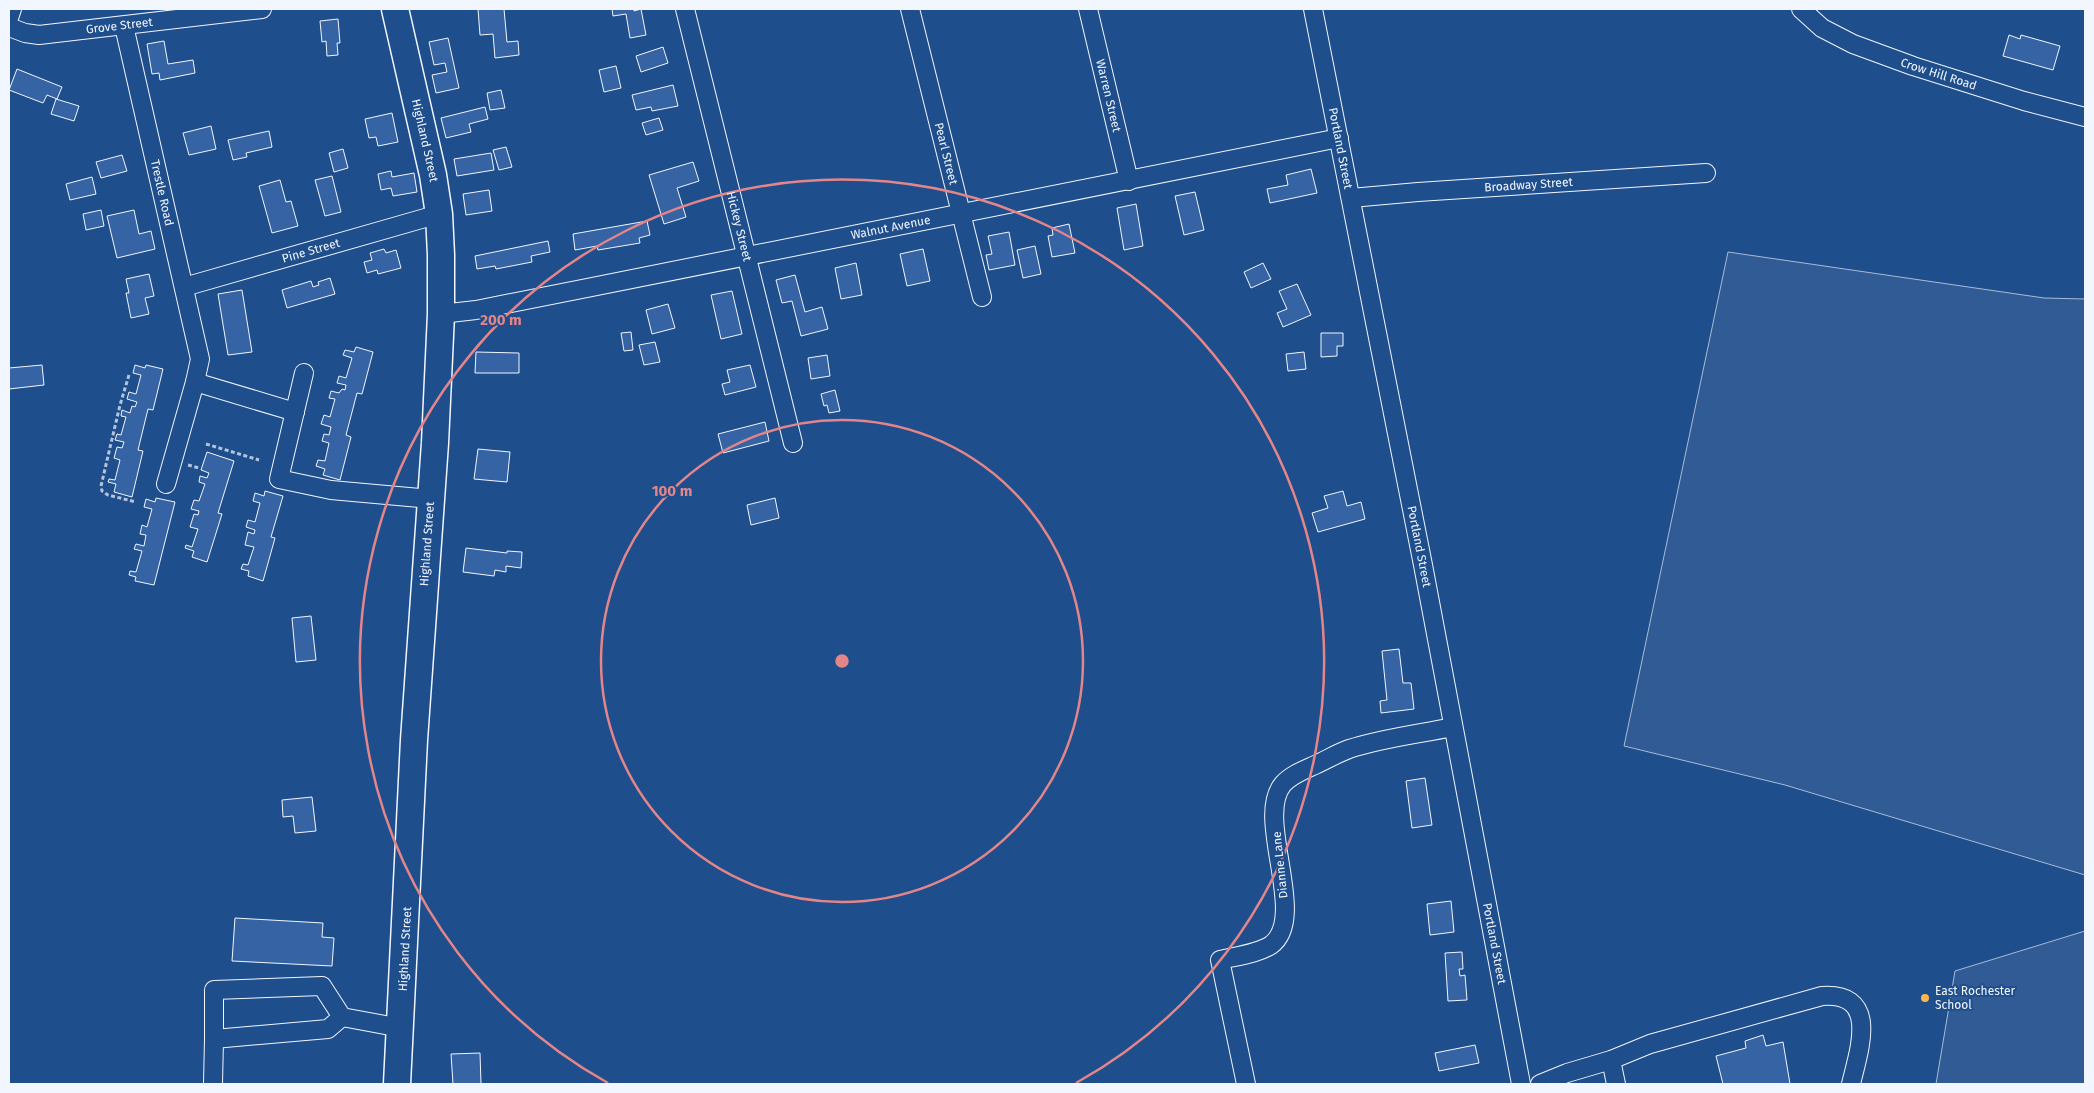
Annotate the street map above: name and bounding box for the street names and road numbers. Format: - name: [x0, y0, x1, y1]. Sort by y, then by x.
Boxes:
- street label: Grove Street: [85, 15, 154, 36]
- street label: Crow Hill Road: [1899, 55, 1978, 93]
- street label: Warren Street: [1093, 58, 1124, 134]
- street label: Highland Street: [409, 98, 441, 184]
- street label: Portland Street: [1326, 106, 1356, 191]
- street label: Pearl Street: [932, 121, 961, 187]
- street label: Trestle Road: [148, 158, 176, 227]
- street label: Broadway Street: [1484, 175, 1574, 195]
- street label: Hickey Street: [724, 190, 755, 263]
- street label: Walnut Avenue: [850, 213, 932, 242]
- street label: Pine Street: [280, 236, 342, 266]
- street label: Highland Street: [417, 501, 437, 587]
- street label: Portland Street: [1404, 505, 1434, 589]
- street label: Dianne Lane: [1270, 831, 1290, 899]
- street label: Portland Street: [1480, 902, 1509, 986]
- street label: Highland Street: [396, 906, 414, 992]

